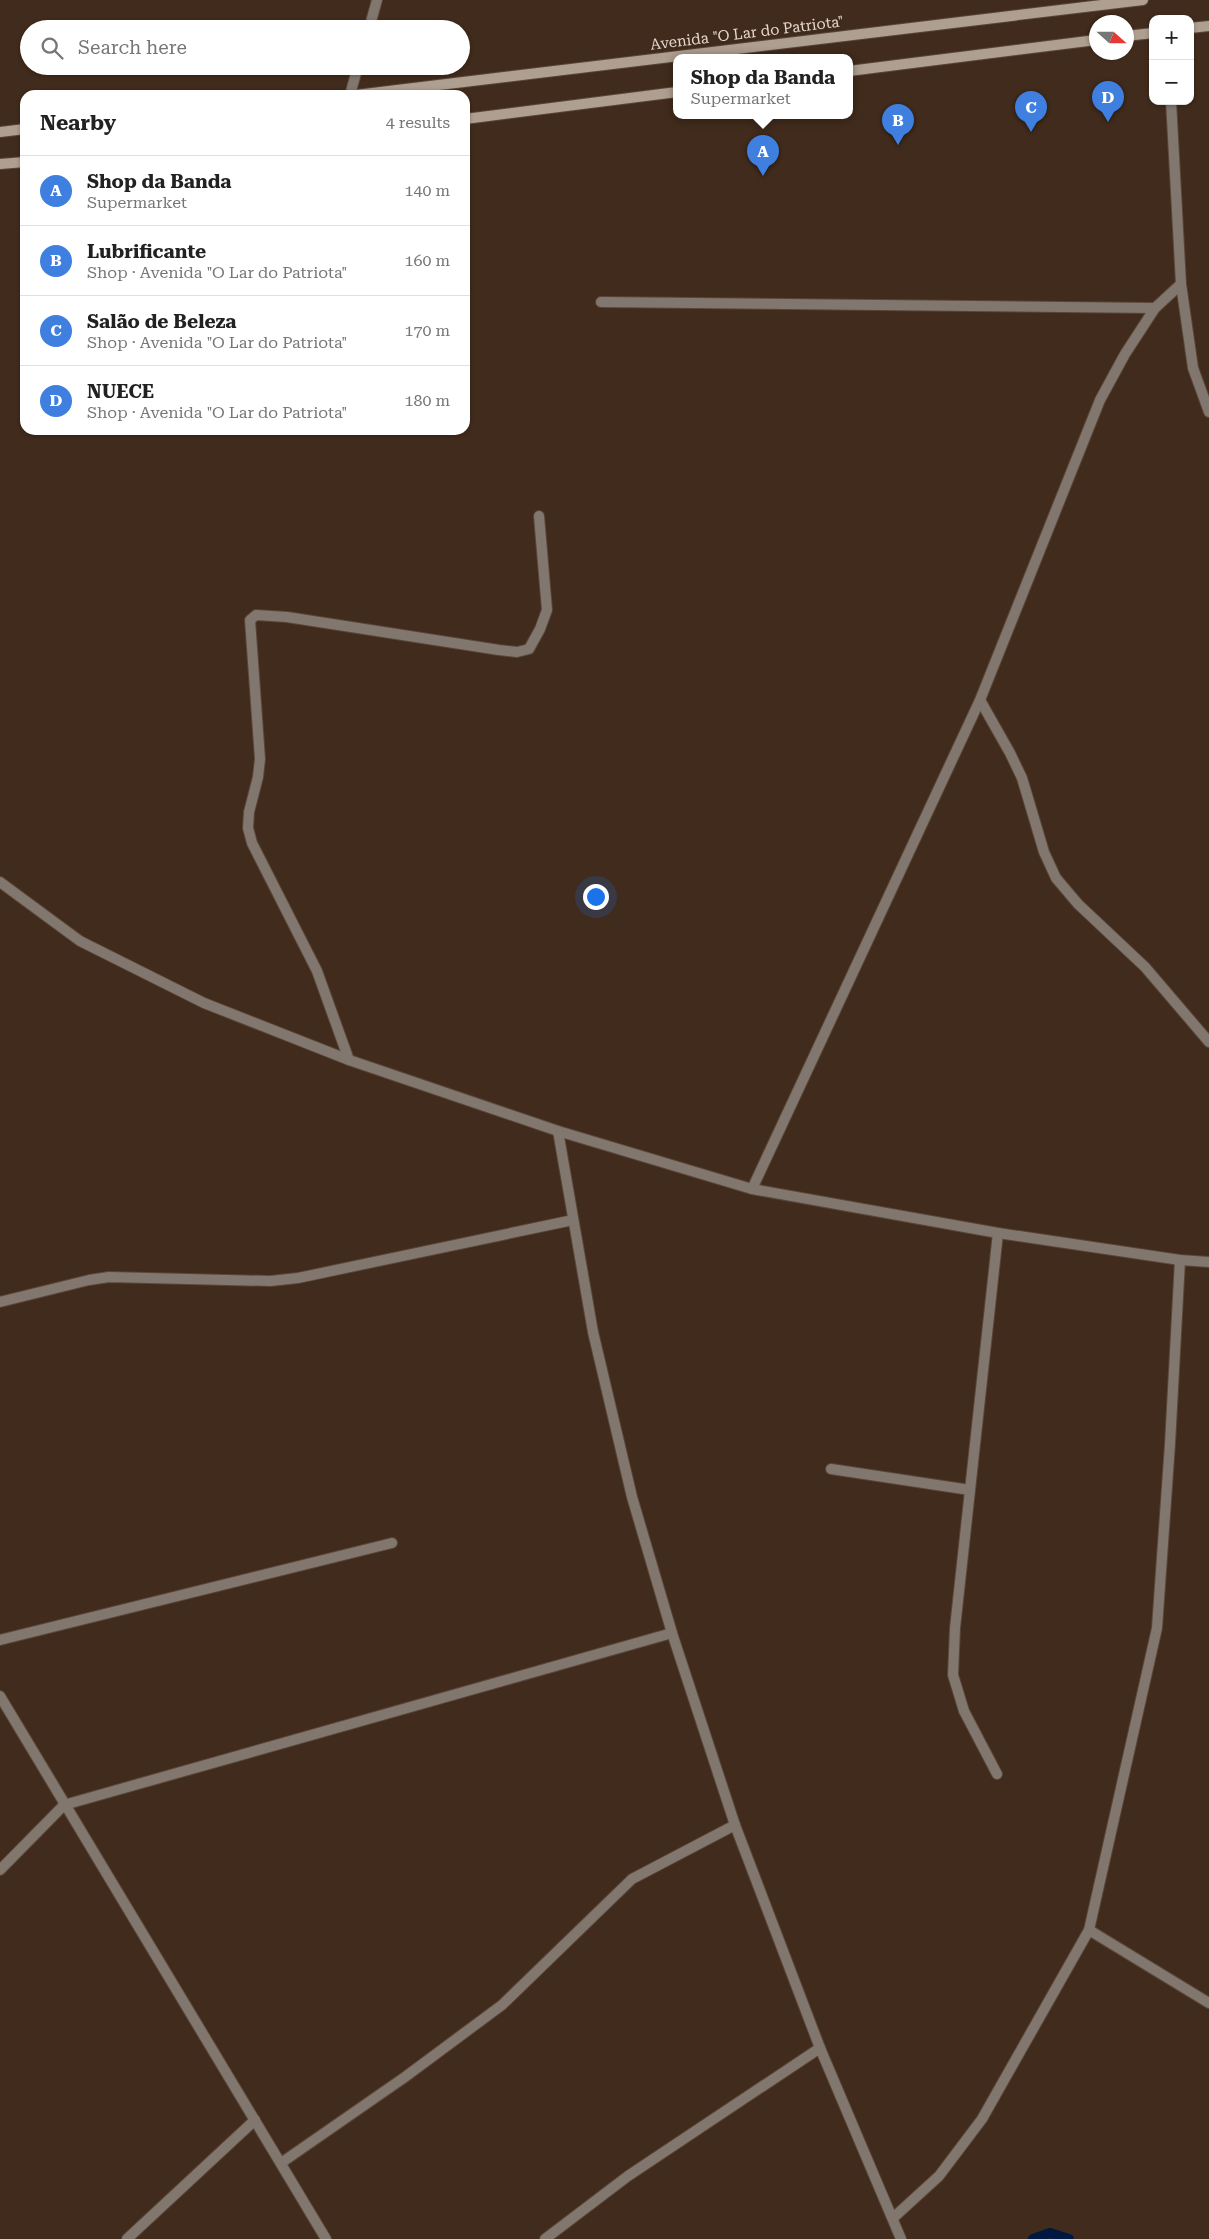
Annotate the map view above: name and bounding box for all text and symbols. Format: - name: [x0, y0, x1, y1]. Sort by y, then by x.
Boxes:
- street label: Avenida "O Lar do Patriota": [649, 12, 845, 54]
- north arrow: [1089, 15, 1134, 60]
- map controls: [1149, 15, 1194, 105]
- button: +: [1149, 15, 1194, 60]
- search box: [20, 20, 470, 75]
- icon: search: [38, 34, 66, 62]
- text: Search here: [78, 36, 187, 59]
- popup: [673, 54, 853, 119]
- button: −: [1149, 60, 1194, 105]
- text: Shop da Banda: [691, 66, 835, 89]
- pin: D: [1092, 81, 1124, 122]
- text: Supermarket: [691, 89, 791, 108]
- pin: C: [1015, 91, 1047, 132]
- pin: B: [882, 104, 914, 145]
- text: Nearby: [40, 111, 116, 135]
- text: 4 results: [386, 113, 450, 132]
- pin: A: [747, 135, 779, 176]
- text: Shop da Banda: [87, 170, 232, 193]
- text: A: [50, 181, 62, 200]
- text: 140 m: [404, 181, 450, 200]
- text: Supermarket: [87, 193, 187, 212]
- text: Lubrificante: [87, 240, 206, 263]
- text: B: [50, 251, 62, 270]
- text: 160 m: [404, 251, 450, 270]
- text: Shop · Avenida "O Lar do Patriota": [87, 263, 347, 282]
- text: Salão de Beleza: [87, 310, 236, 333]
- text: C: [50, 321, 62, 340]
- text: 170 m: [404, 321, 450, 340]
- text: Shop · Avenida "O Lar do Patriota": [87, 333, 347, 352]
- text: NUECE: [87, 380, 154, 403]
- text: D: [50, 391, 62, 410]
- text: 180 m: [404, 391, 450, 410]
- text: Shop · Avenida "O Lar do Patriota": [87, 403, 347, 422]
- your location: [583, 884, 609, 910]

